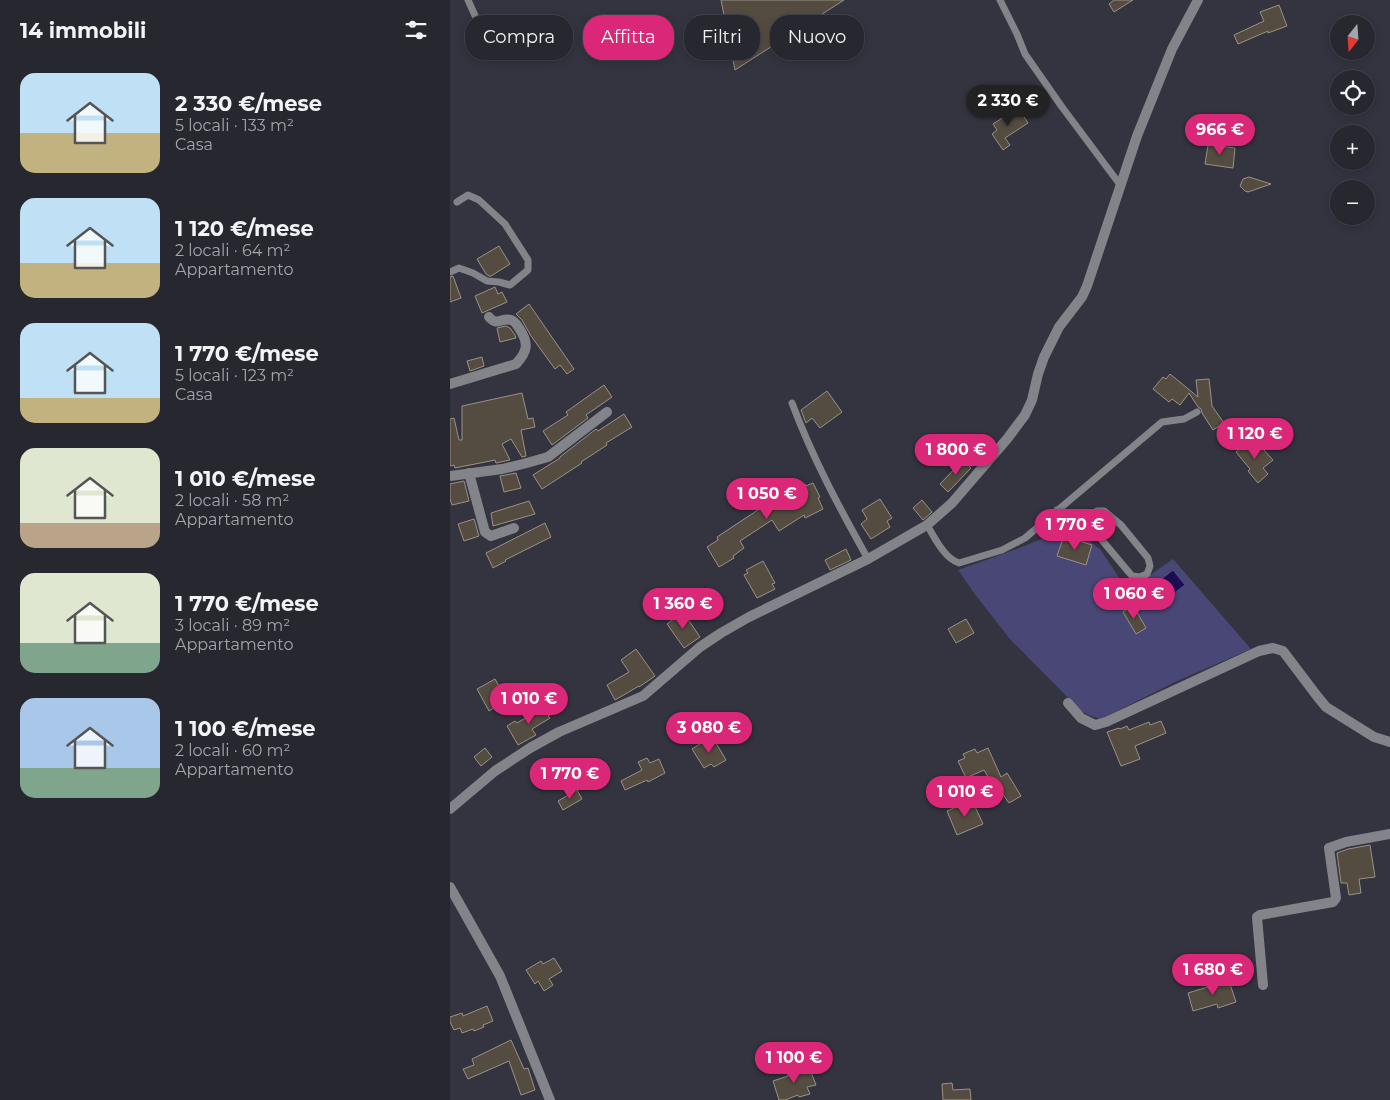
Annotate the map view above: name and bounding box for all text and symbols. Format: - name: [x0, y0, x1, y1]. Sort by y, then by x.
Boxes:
- chip: Compra: [465, 15, 573, 60]
- chip: Affitta: [583, 15, 674, 60]
- chip: Filtri: [684, 15, 760, 60]
- chip: Nuovo: [770, 15, 864, 60]
- north arrow: [1330, 15, 1375, 60]
- map controls: [1330, 15, 1375, 225]
- icon: filters: [402, 16, 430, 44]
- text: 14 immobili: [20, 18, 146, 43]
- button: locate: [1330, 70, 1375, 115]
- pin: 2 330 €: [962, 84, 1054, 127]
- text: 2 330 €/mese: [175, 91, 322, 116]
- text: 2 330 €: [977, 91, 1039, 110]
- icon: home: [60, 93, 120, 153]
- pin: 966 €: [1185, 114, 1255, 156]
- text: 5 locali · 133 m²: [175, 116, 294, 135]
- text: 966 €: [1196, 120, 1244, 139]
- button: +: [1330, 125, 1375, 170]
- text: Casa: [175, 135, 213, 154]
- button: −: [1330, 180, 1375, 225]
- text: 1 120 €/mese: [175, 216, 314, 241]
- icon: home: [60, 218, 120, 278]
- text: 2 locali · 64 m²: [175, 241, 290, 260]
- text: Appartamento: [175, 260, 294, 279]
- text: 1 770 €/mese: [175, 341, 319, 366]
- icon: home: [60, 343, 120, 403]
- text: 5 locali · 123 m²: [175, 366, 294, 385]
- text: Casa: [175, 385, 213, 404]
- pin: 1 120 €: [1209, 418, 1301, 460]
- text: 1 120 €: [1228, 424, 1282, 443]
- pin: 1 800 €: [910, 434, 1002, 476]
- text: 1 800 €: [926, 440, 986, 459]
- text: 1 010 €/mese: [175, 466, 315, 491]
- icon: home: [60, 468, 120, 528]
- pin: 1 050 €: [721, 478, 813, 520]
- text: 1 050 €: [737, 484, 797, 503]
- text: 2 locali · 58 m²: [175, 491, 289, 510]
- pin: 1 770 €: [1029, 508, 1121, 551]
- text: Appartamento: [175, 510, 294, 529]
- text: 1 770 €: [1046, 515, 1104, 534]
- pin: 1 060 €: [1088, 578, 1180, 620]
- text: 1 060 €: [1104, 584, 1164, 603]
- pin: 1 360 €: [637, 588, 729, 630]
- text: 1 770 €/mese: [175, 591, 319, 616]
- icon: home: [60, 593, 120, 653]
- text: 1 360 €: [654, 594, 712, 613]
- text: 3 locali · 89 m²: [175, 616, 290, 635]
- text: Appartamento: [175, 635, 294, 654]
- pin: 1 010 €: [483, 682, 575, 725]
- text: 1 010 €: [501, 689, 557, 708]
- pin: 3 080 €: [663, 712, 755, 754]
- text: 1 100 €/mese: [175, 716, 316, 741]
- icon: home: [60, 718, 120, 778]
- text: 3 080 €: [677, 718, 741, 737]
- text: 2 locali · 60 m²: [175, 741, 290, 760]
- pin: 1 770 €: [524, 758, 616, 800]
- text: Appartamento: [175, 760, 294, 779]
- text: 1 770 €: [541, 764, 599, 783]
- pin: 1 010 €: [919, 776, 1011, 818]
- text: 1 010 €: [937, 782, 993, 801]
- pin: 1 680 €: [1167, 954, 1259, 996]
- text: 1 680 €: [1183, 960, 1243, 979]
- pin: 1 100 €: [748, 1042, 840, 1084]
- text: 1 100 €: [766, 1048, 822, 1067]

